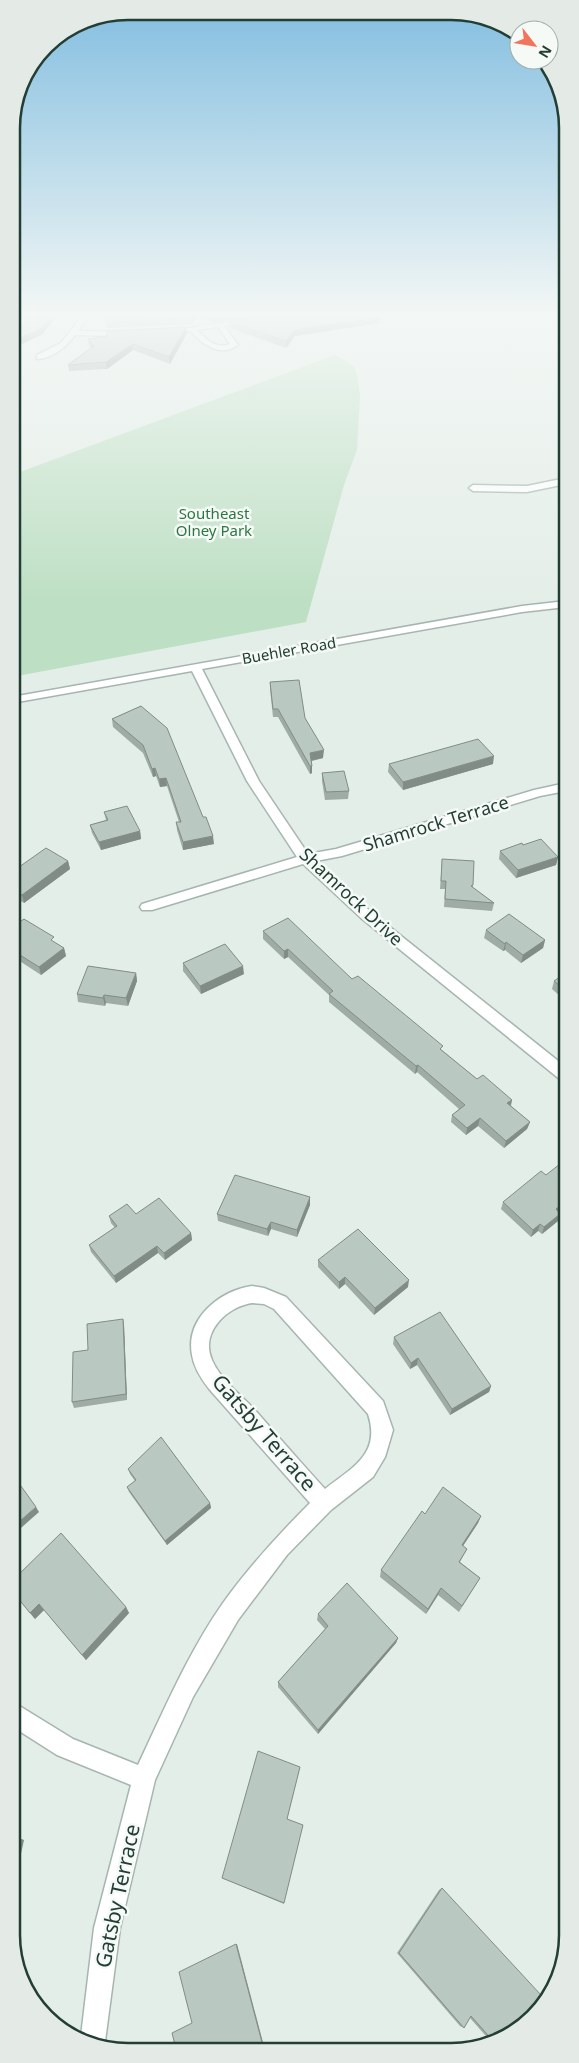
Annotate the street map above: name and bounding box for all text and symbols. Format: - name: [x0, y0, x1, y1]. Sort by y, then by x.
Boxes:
- north arrow: [509, 20, 559, 70]
- text: N: [534, 42, 557, 62]
- park label: Southeast Olney Park: [176, 503, 252, 540]
- street label: Buehler Road: [240, 632, 337, 668]
- street label: Shamrock Terrace: [360, 789, 511, 857]
- street label: Shamrock Drive: [295, 842, 409, 951]
- street label: Gatsby Terrace: [206, 1368, 323, 1497]
- street label: Gatsby Terrace: [88, 1821, 146, 1970]

